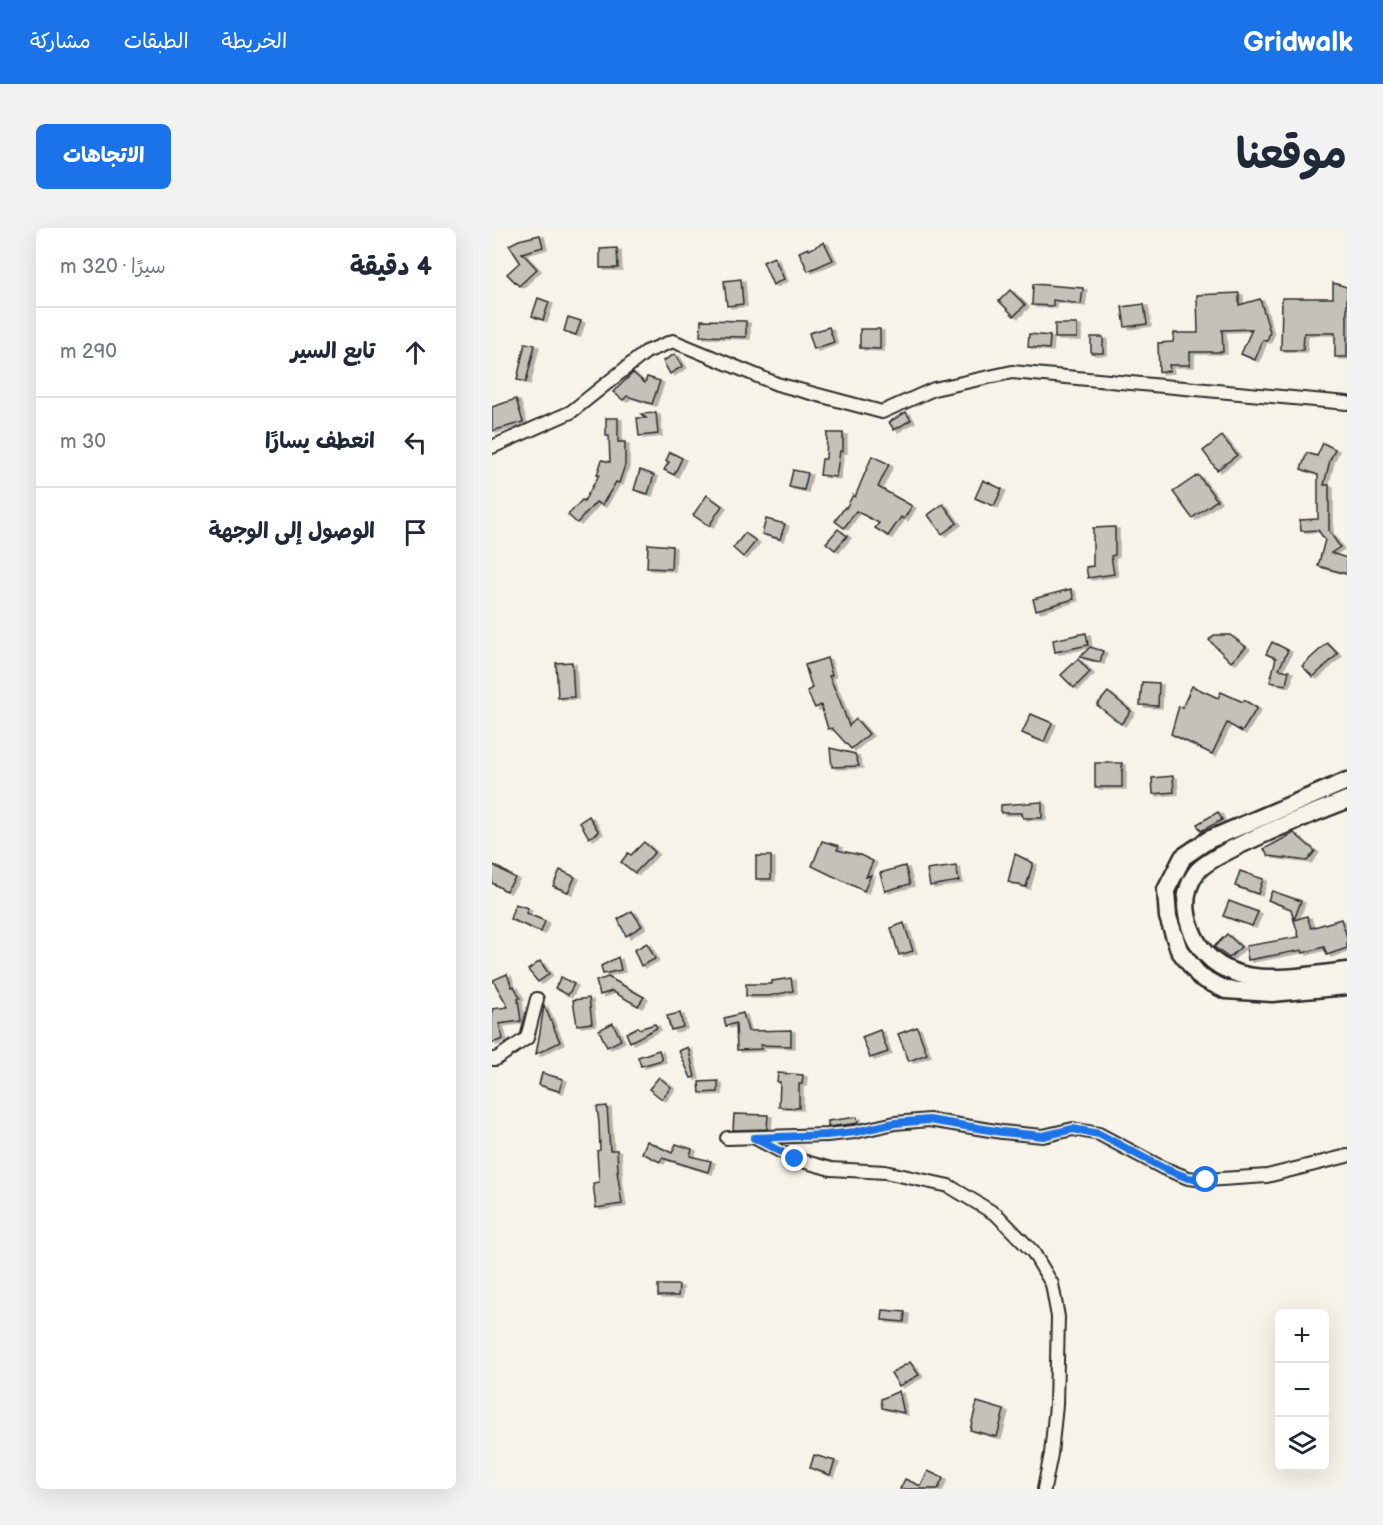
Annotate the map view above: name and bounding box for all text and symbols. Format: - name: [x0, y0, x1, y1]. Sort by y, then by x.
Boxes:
- text: Gridwalk: [1243, 26, 1353, 59]
- text: مشاركة: [30, 29, 91, 54]
- text: الطبقات: [124, 29, 189, 54]
- text: الخريطة: [222, 29, 287, 54]
- button: الاتجاهات: [36, 124, 171, 189]
- text: موقعنا: [1236, 130, 1347, 181]
- text: 4 دقيقة: [350, 252, 432, 283]
- text: سيرًا · 320 m: [60, 255, 166, 279]
- icon: ahead: [399, 336, 432, 369]
- text: تابع السير: [291, 338, 375, 365]
- text: 290 m: [60, 340, 117, 364]
- icon: left: [399, 426, 432, 459]
- text: انعطف يسارًا: [265, 428, 375, 455]
- text: 30 m: [60, 430, 106, 454]
- icon: arrive: [399, 516, 432, 549]
- text: الوصول إلى الوجهة: [208, 518, 375, 545]
- route end: [781, 1145, 807, 1171]
- route start: [1192, 1166, 1218, 1192]
- map controls: [1275, 1309, 1329, 1471]
- button: +: [1275, 1309, 1329, 1363]
- button: −: [1275, 1363, 1329, 1417]
- button: layers: [1275, 1417, 1329, 1471]

